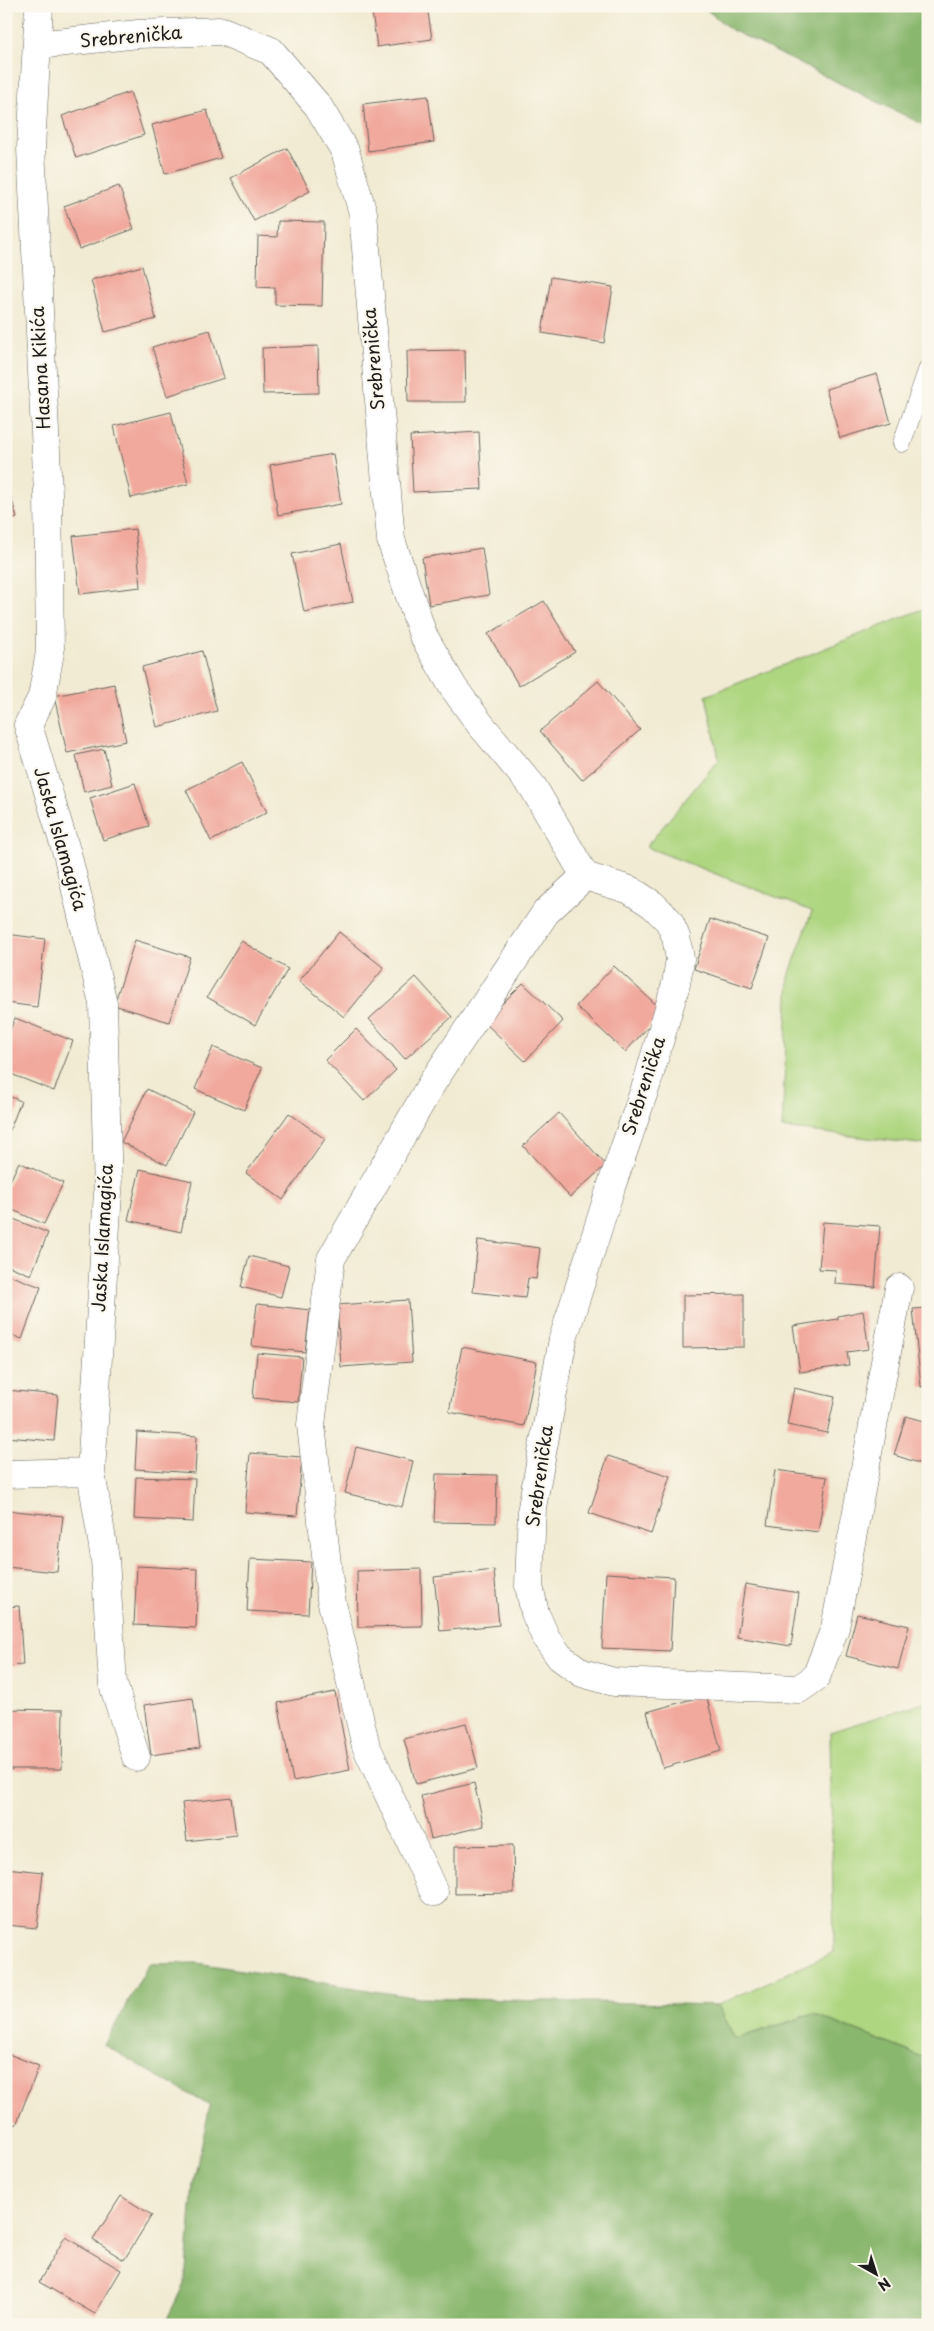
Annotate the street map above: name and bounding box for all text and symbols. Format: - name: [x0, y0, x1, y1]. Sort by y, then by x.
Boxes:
- street label: Srebrenička: [79, 18, 184, 53]
- street label: Hasana Kikića: [23, 305, 56, 430]
- street label: Srebrenička: [355, 306, 390, 411]
- street label: Jaska Islamagića: [28, 764, 95, 914]
- street label: Srebrenička: [614, 1032, 671, 1138]
- street label: Jaska Islamagića: [84, 1162, 119, 1313]
- street label: Srebrenička: [518, 1422, 559, 1528]
- north arrow: [852, 2248, 902, 2298]
- text: N: [874, 2273, 895, 2296]

